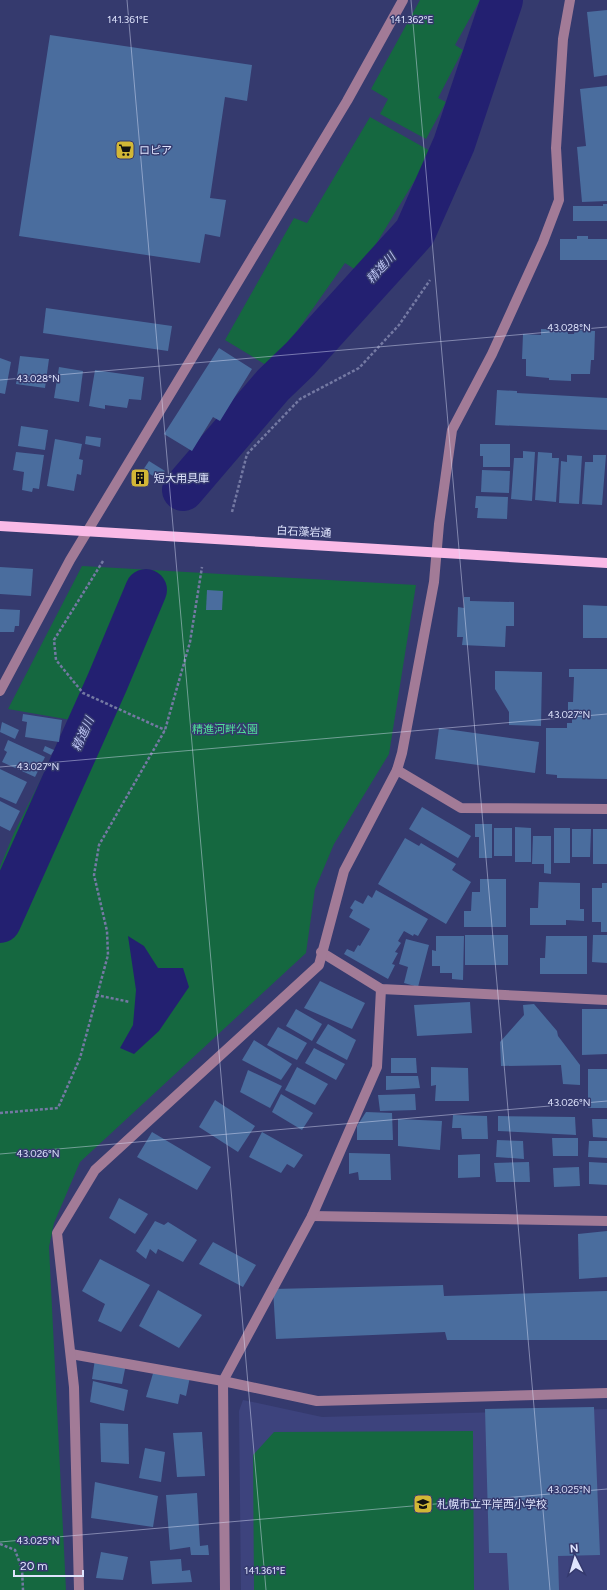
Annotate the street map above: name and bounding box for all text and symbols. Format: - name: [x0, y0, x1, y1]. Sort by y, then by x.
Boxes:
- text: 141.361°E: [107, 13, 149, 26]
- text: 141.362°E: [391, 13, 434, 26]
- supermarket icon: ロピア: [114, 139, 136, 161]
- place label: ロピア: [139, 144, 172, 157]
- water label: 精進川: [364, 249, 400, 286]
- text: 43.028°N: [547, 321, 591, 334]
- text: 43.028°N: [16, 372, 60, 385]
- building icon: 短大用具庫: [129, 467, 151, 489]
- place label: 短大用具庫: [154, 472, 209, 485]
- street label: 白石藻岩通: [276, 524, 332, 540]
- text: 43.027°N: [548, 708, 590, 721]
- water label: 精進川: [69, 713, 98, 753]
- park label: 精進河畔公園: [192, 723, 258, 736]
- text: 43.027°N: [17, 760, 59, 773]
- text: 43.026°N: [548, 1096, 590, 1109]
- text: 43.026°N: [17, 1147, 59, 1160]
- text: 43.025°N: [548, 1483, 590, 1496]
- school or university icon: 札幌市立平岸西小学校: [412, 1493, 434, 1515]
- place label: 札幌市立平岸西小学校: [437, 1498, 547, 1511]
- text: 43.025°N: [17, 1534, 59, 1547]
- north arrow: [555, 1538, 595, 1578]
- text: N: [569, 1542, 579, 1555]
- scale bar: [14, 1552, 83, 1578]
- text: 20 m: [20, 1559, 48, 1573]
- text: 141.361°E: [244, 1564, 286, 1577]

